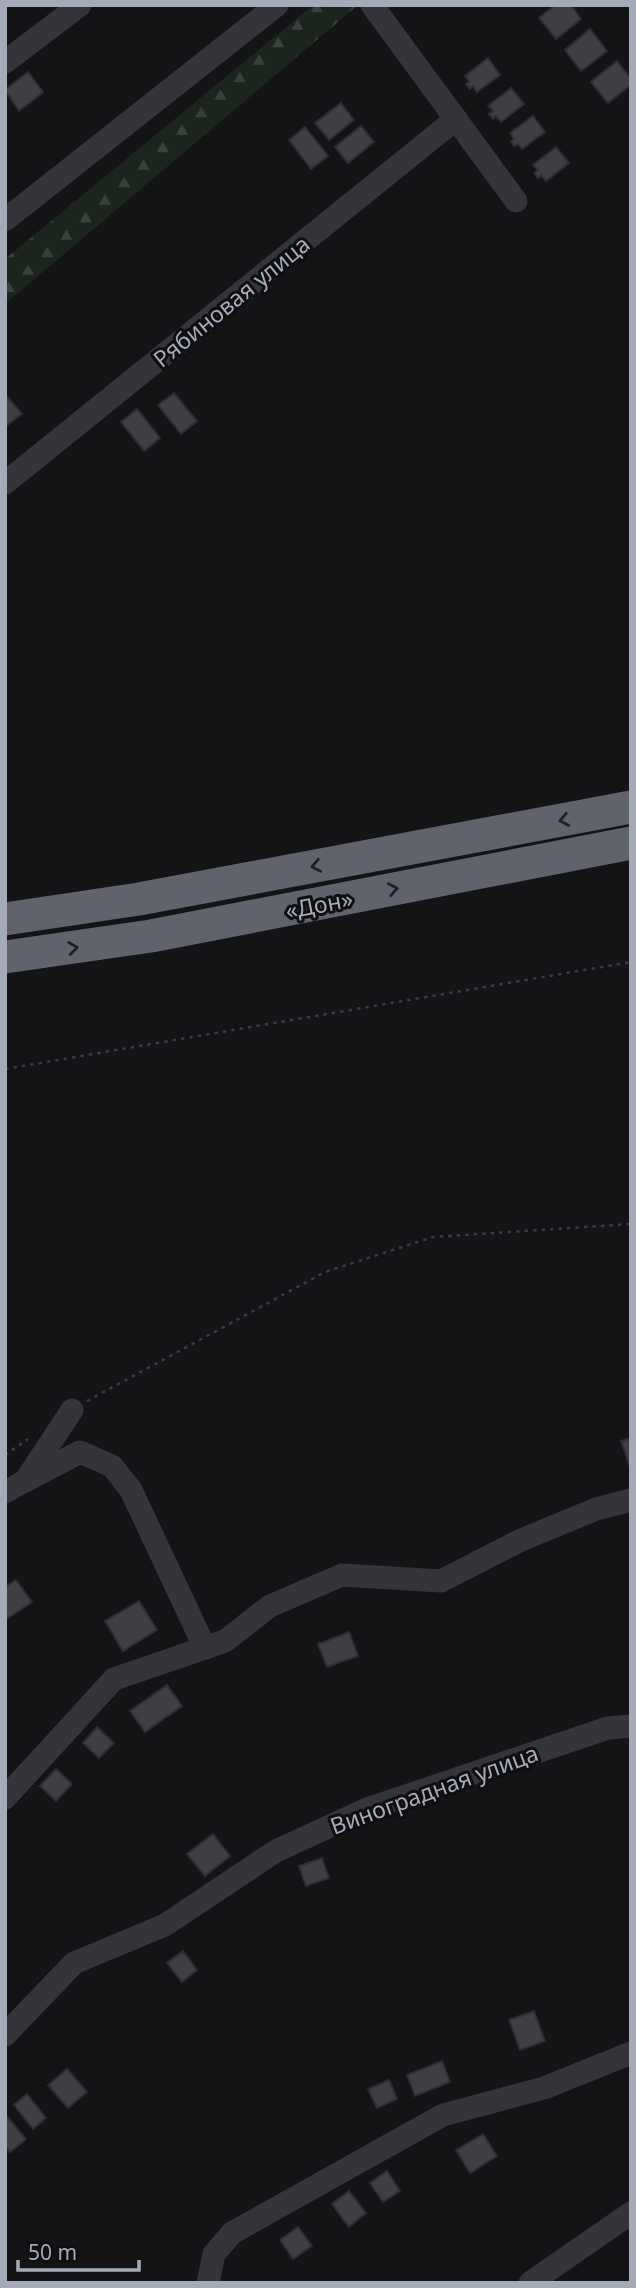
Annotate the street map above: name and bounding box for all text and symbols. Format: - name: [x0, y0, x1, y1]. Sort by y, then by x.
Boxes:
- street label: Рябиновая улица: [146, 228, 316, 374]
- one-way arrow: [558, 811, 570, 826]
- one-way arrow: [310, 858, 322, 873]
- street label: «Дон»: [283, 882, 355, 926]
- one-way arrow: [387, 883, 399, 898]
- one-way arrow: [67, 940, 79, 955]
- street label: Виноградная улица: [326, 1736, 542, 1842]
- scale bar: [18, 2228, 138, 2272]
- text: 50 m: [28, 2238, 77, 2266]

